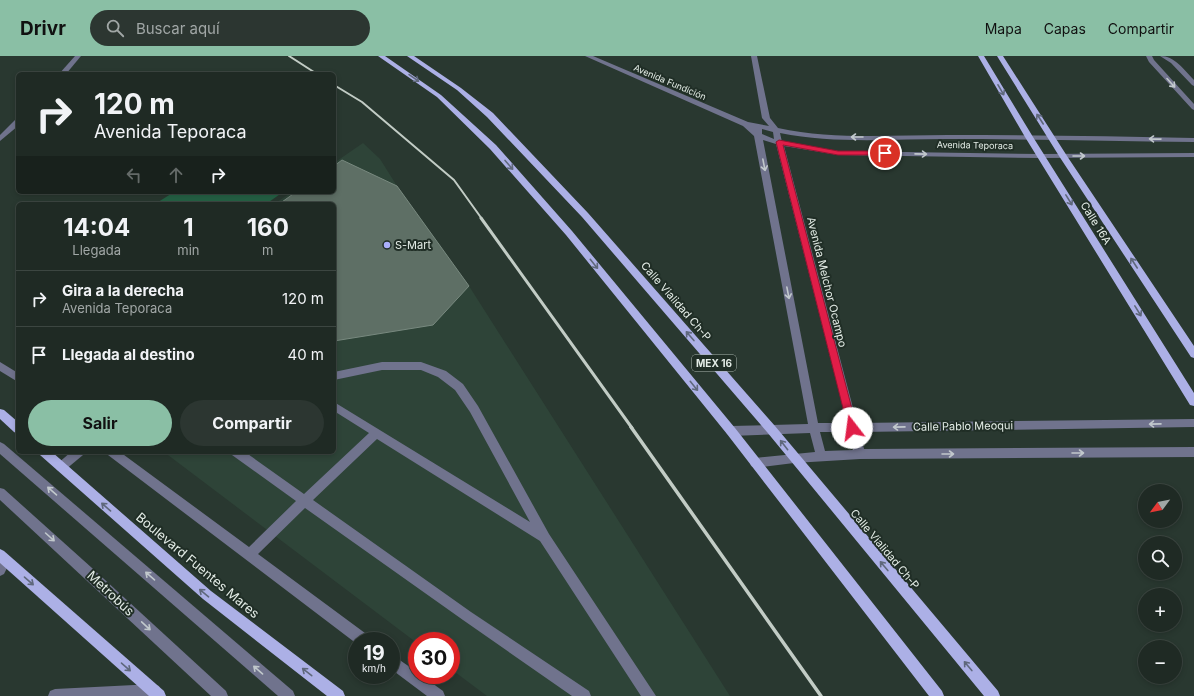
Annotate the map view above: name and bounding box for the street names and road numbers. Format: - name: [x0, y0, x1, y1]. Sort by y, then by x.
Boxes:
- street label: Avenida Fundición: [632, 62, 708, 102]
- street label: Avenida Teporaca: [937, 139, 1013, 151]
- street label: Calle 16A: [1077, 199, 1115, 247]
- street label: Avenida Melchor Ocampo: [804, 215, 850, 349]
- street label: Calle Vialidad Ch-P: [638, 259, 714, 343]
- road number: MEX 16: [692, 355, 736, 371]
- street label: Calle Pablo Meoqui: [913, 418, 1013, 434]
- street label: Calle Vialidad Ch-P: [847, 506, 923, 592]
- street label: Boulevard Fuentes Mares: [133, 509, 263, 621]
- street label: Metrobús: [84, 567, 138, 619]

